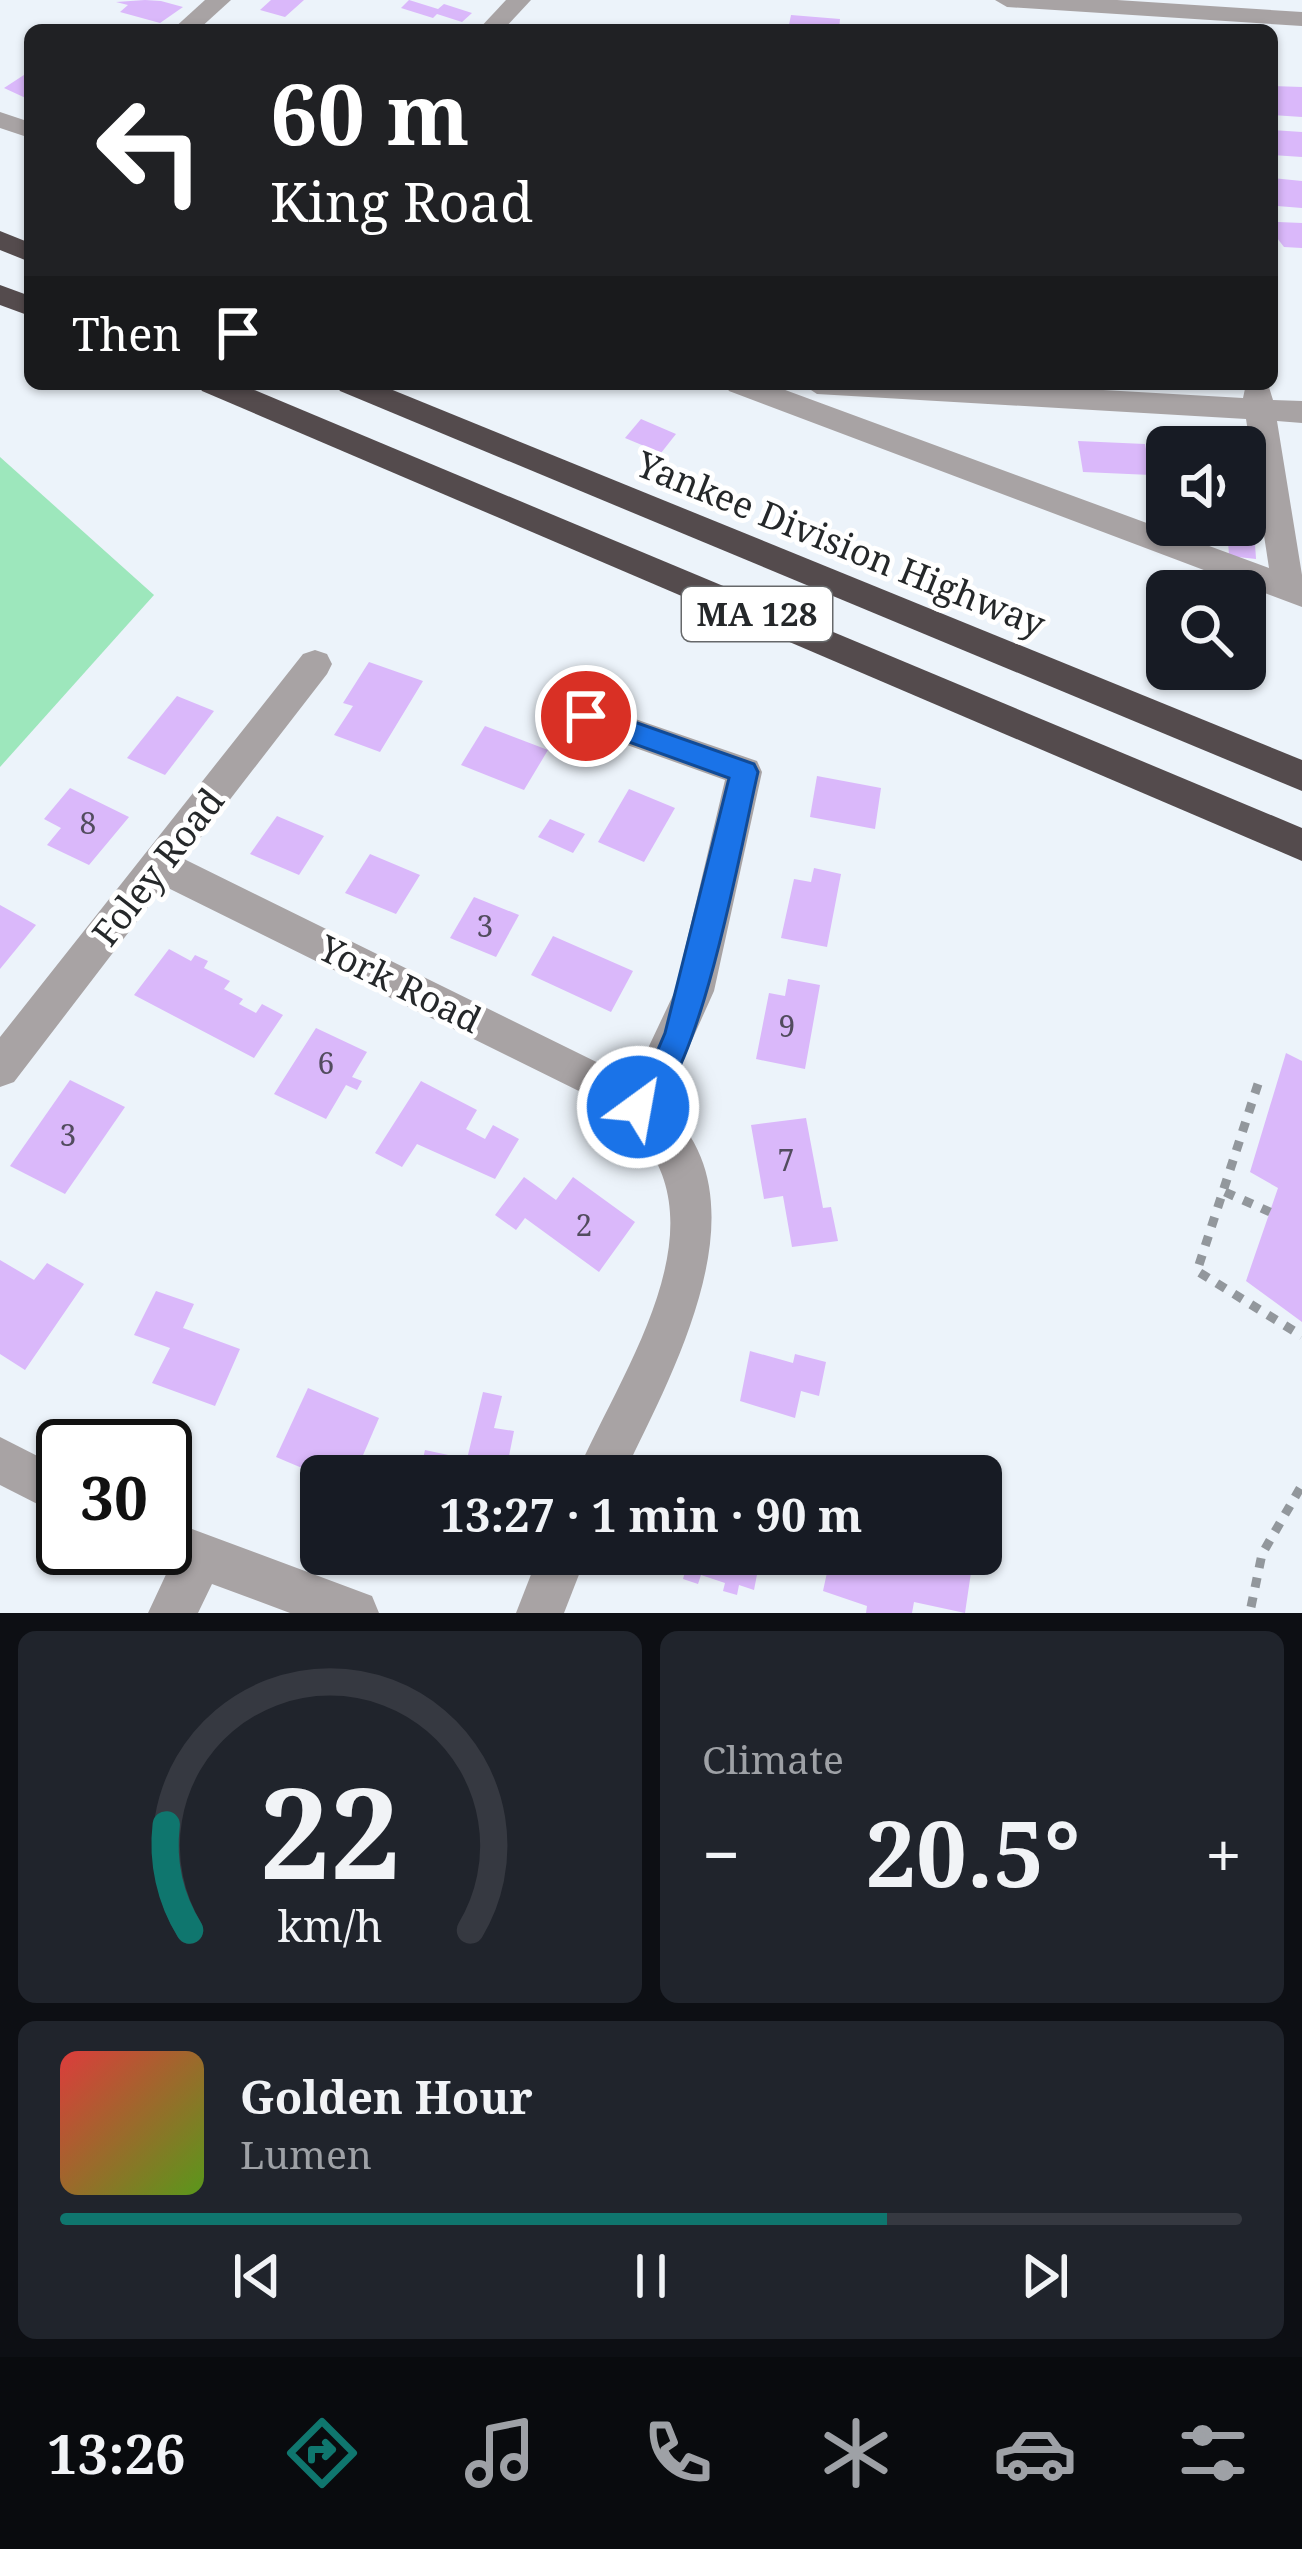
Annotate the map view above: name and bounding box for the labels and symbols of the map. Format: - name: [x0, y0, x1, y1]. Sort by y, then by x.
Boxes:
- street label: Yankee Division Highway: [629, 439, 1053, 648]
- road number: MA 128: [682, 587, 832, 641]
- pin: [535, 665, 637, 767]
- street label: Foley Road: [81, 778, 235, 956]
- house number: 8: [80, 802, 96, 843]
- house number: 3: [477, 905, 493, 946]
- street label: York Road: [310, 923, 490, 1044]
- house number: 9: [779, 1005, 795, 1046]
- house number: 6: [318, 1042, 334, 1083]
- position arrow: [575, 1044, 701, 1170]
- house number: 3: [60, 1114, 76, 1155]
- house number: 7: [778, 1139, 794, 1180]
- house number: 2: [576, 1204, 592, 1245]
- speed limit sign: 30: [36, 1419, 192, 1575]

